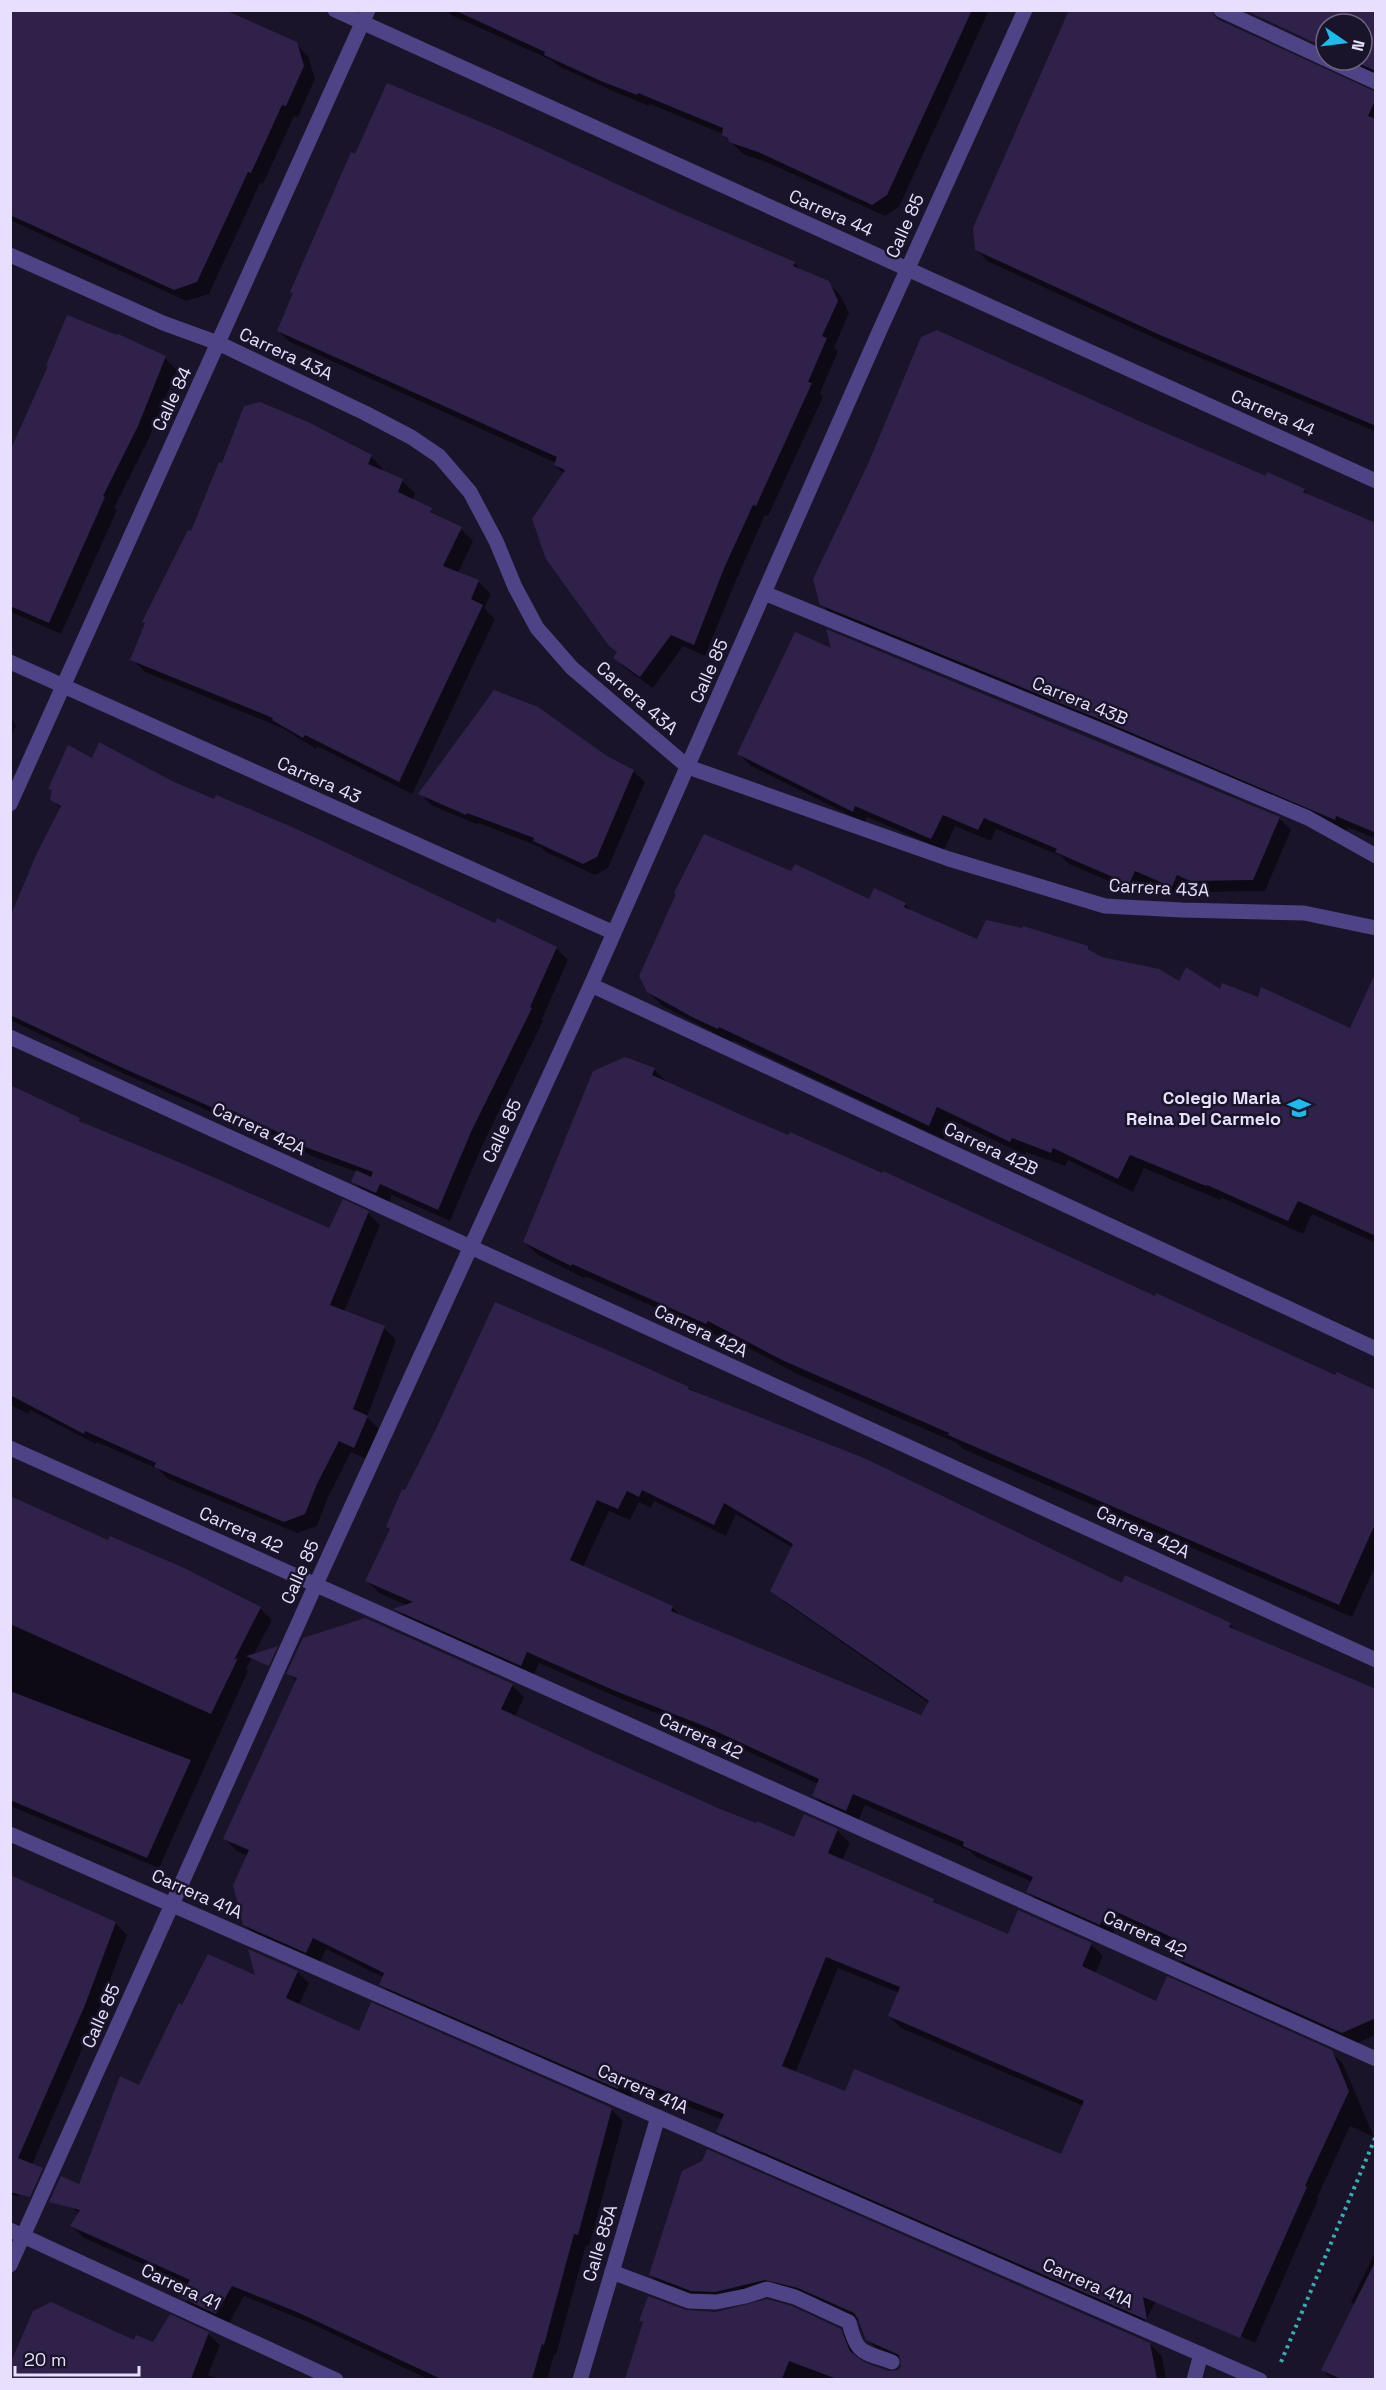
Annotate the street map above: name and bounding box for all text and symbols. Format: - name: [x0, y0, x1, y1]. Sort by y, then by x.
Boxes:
- north arrow: [1314, 12, 1374, 72]
- text: N: [1347, 38, 1370, 53]
- street label: Carrera 44: [786, 184, 877, 241]
- street label: Calle 85: [880, 190, 929, 262]
- street label: Carrera 43A: [236, 322, 337, 385]
- street label: Calle 84: [147, 363, 196, 435]
- street label: Carrera 44: [1228, 384, 1319, 441]
- street label: Calle 85: [684, 635, 733, 707]
- street label: Carrera 43A: [592, 656, 683, 739]
- street label: Carrera 43B: [1029, 671, 1131, 730]
- street label: Carrera 43: [274, 751, 365, 808]
- street label: Carrera 43A: [1108, 873, 1210, 902]
- place label: Colegio Maria Reina Del Carmelo: [1126, 1086, 1282, 1130]
- street label: Calle 85: [477, 1095, 526, 1166]
- school or university icon: Colegio Maria Reina Del Carmelo: [1286, 1095, 1312, 1121]
- street label: Carrera 42A: [209, 1097, 310, 1160]
- street label: Carrera 42B: [940, 1117, 1042, 1180]
- street label: Carrera 42A: [651, 1299, 752, 1362]
- street label: Carrera 42A: [1093, 1500, 1194, 1563]
- street label: Carrera 42: [196, 1501, 287, 1558]
- street label: Calle 85: [275, 1536, 324, 1608]
- street label: Carrera 42: [656, 1707, 747, 1764]
- street label: Carrera 41A: [148, 1863, 246, 1924]
- street label: Carrera 42: [1100, 1905, 1191, 1962]
- street label: Calle 85: [76, 1980, 125, 2052]
- street label: Carrera 41A: [594, 2058, 692, 2119]
- street label: Calle 85A: [577, 2202, 622, 2284]
- street label: Carrera 41A: [1039, 2252, 1137, 2313]
- street label: Carrera 41: [138, 2258, 225, 2315]
- scale bar: [15, 2339, 140, 2377]
- text: 20 m: [24, 2348, 67, 2371]

